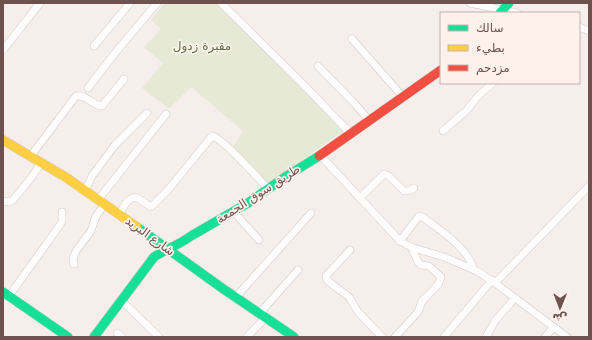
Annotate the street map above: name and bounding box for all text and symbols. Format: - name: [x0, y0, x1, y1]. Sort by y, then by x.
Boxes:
- legend: [440, 12, 580, 84]
- text: سالك: [476, 21, 503, 35]
- park label: مقبرة زدول: [173, 39, 231, 54]
- text: بطيء: [476, 41, 505, 55]
- text: مزدحم: [476, 61, 510, 76]
- street label: طريق سوق الجمعة: [214, 162, 303, 227]
- street label: شارع البريد: [122, 213, 177, 259]
- north arrow: [540, 288, 580, 328]
- text: ش: [552, 311, 568, 324]

